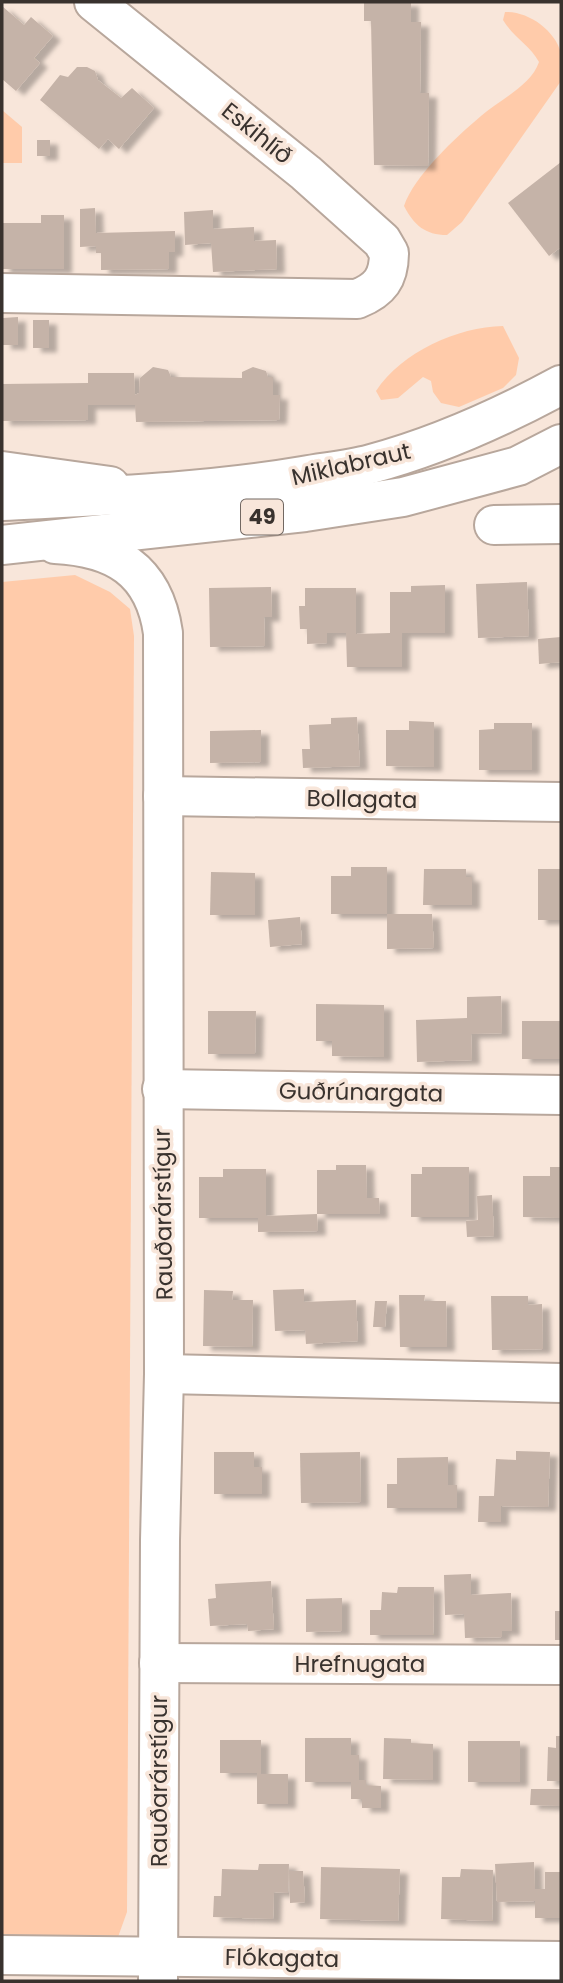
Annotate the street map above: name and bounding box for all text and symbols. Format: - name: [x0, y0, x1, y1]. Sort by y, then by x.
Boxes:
- street label: Eskihlíð: [215, 95, 299, 171]
- street label: Miklabraut: [288, 435, 414, 493]
- road number: 49: [241, 500, 283, 534]
- street label: Bollagata: [306, 782, 418, 816]
- street label: Guðrúnargata: [279, 1075, 443, 1109]
- street label: Rauðarárstígur: [146, 1128, 180, 1300]
- street label: Hrefnugata: [295, 1648, 425, 1680]
- street label: Rauðarárstígur: [143, 1695, 175, 1867]
- street label: Flókagata: [225, 1941, 339, 1975]

